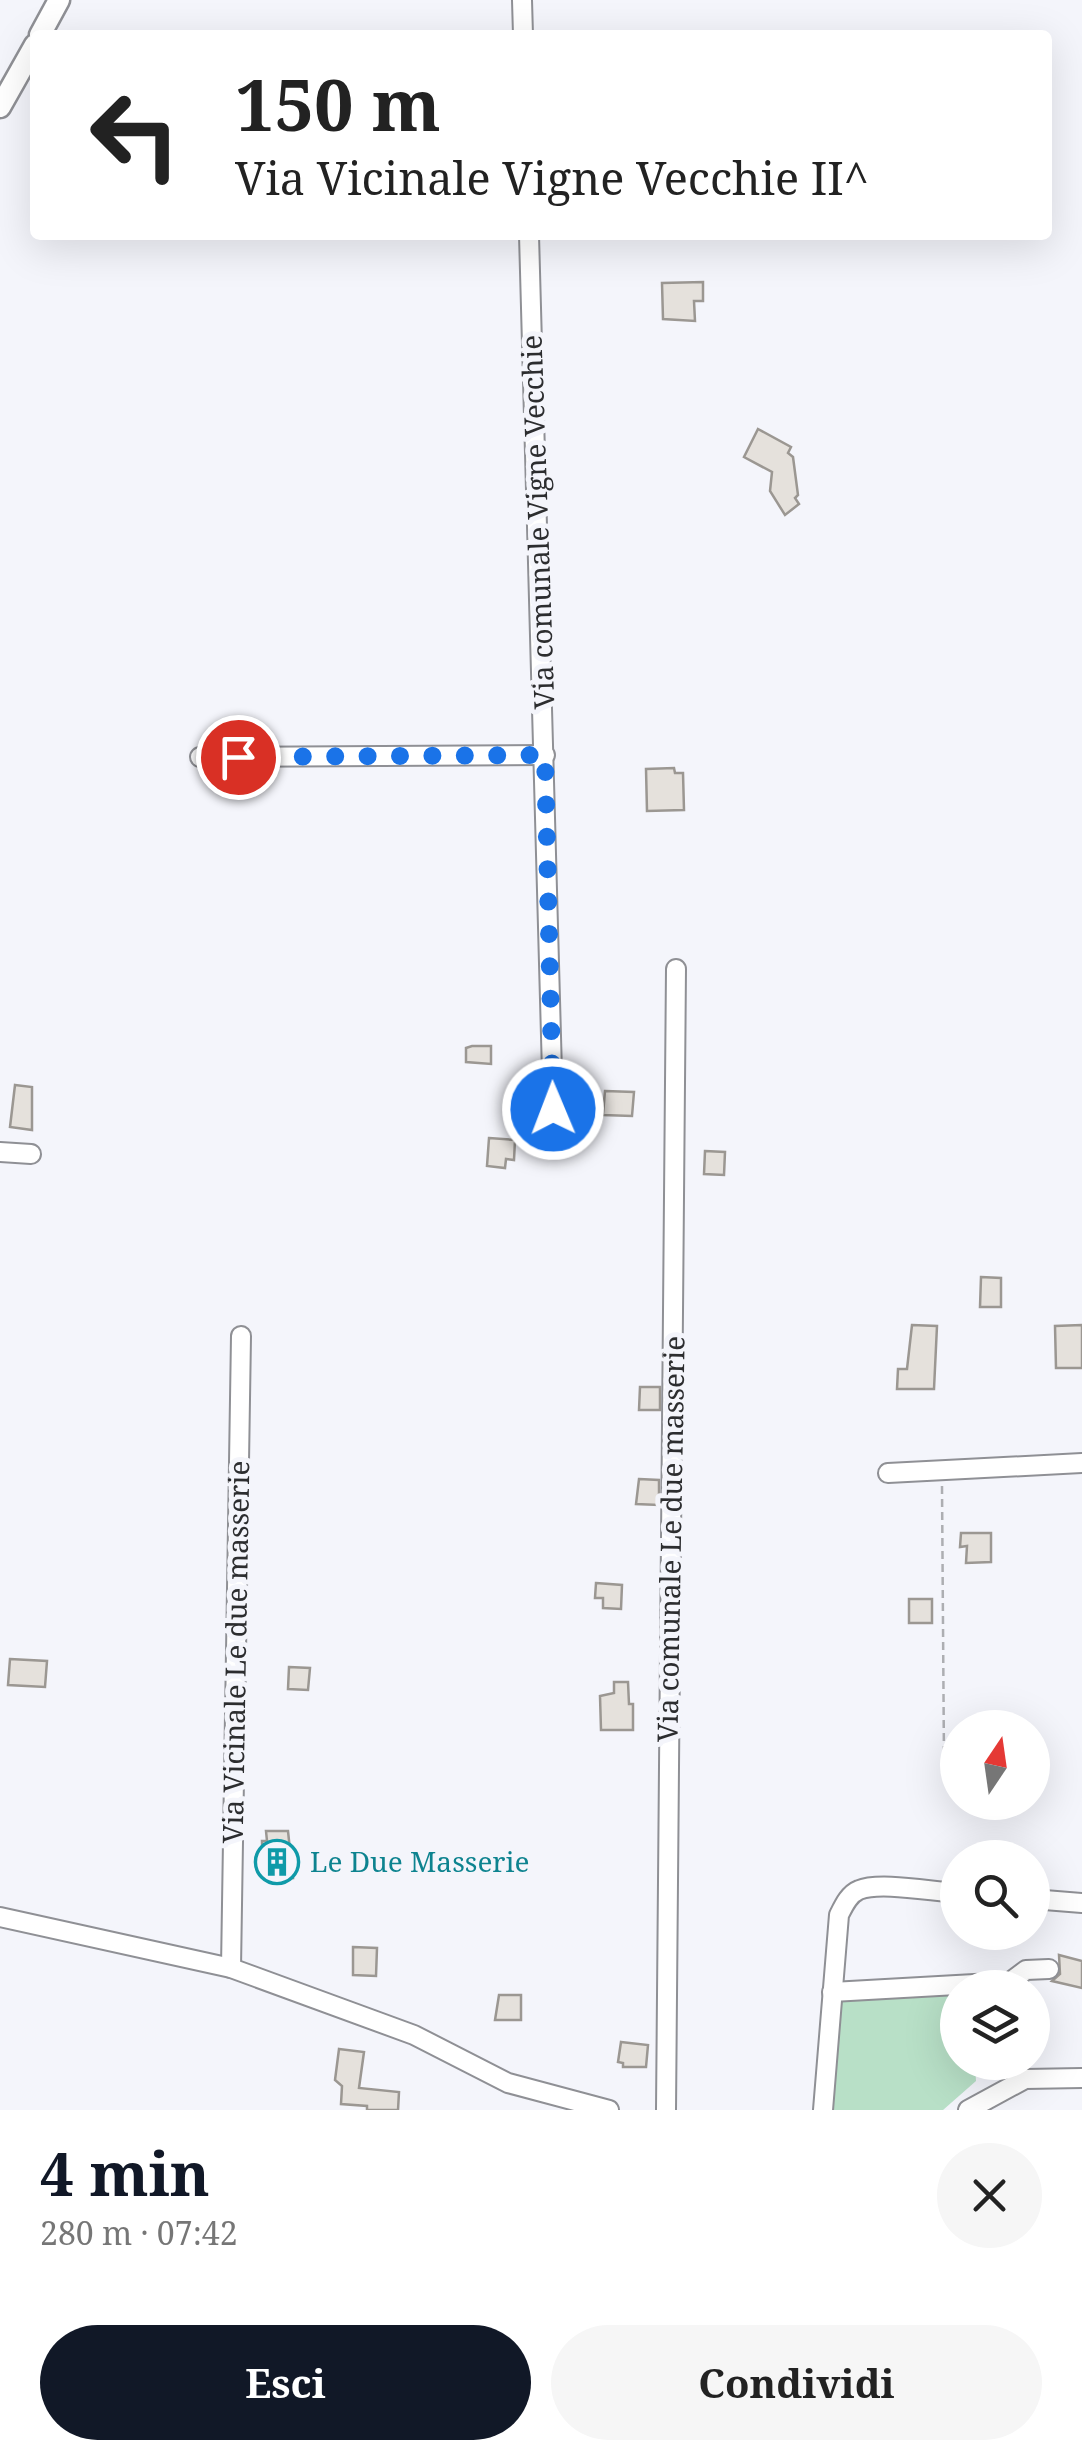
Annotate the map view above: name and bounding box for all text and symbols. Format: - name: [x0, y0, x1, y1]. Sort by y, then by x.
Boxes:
- text: 150 m: [235, 56, 441, 152]
- icon: left: [70, 70, 200, 200]
- text: Via Vicinale Vigne Vecchie II^: [235, 147, 869, 208]
- street label: Via comunale Vigne Vecchie: [511, 334, 563, 710]
- pin: [196, 715, 281, 800]
- icon: arrive: [211, 730, 266, 785]
- position arrow: [501, 1057, 605, 1161]
- street label: Via comunale Le due masserie: [647, 1335, 693, 1742]
- street label: Via Vicinale Le due masserie: [213, 1460, 257, 1844]
- north arrow: [940, 1710, 1050, 1820]
- map controls: [940, 1710, 1050, 2080]
- building icon: Le Due Masserie: [254, 1839, 300, 1885]
- button: search: [940, 1840, 1050, 1950]
- place label: Le Due Masserie: [310, 1842, 530, 1880]
- button: layers: [940, 1970, 1050, 2080]
- text: 4 min: [40, 2132, 210, 2214]
- button: close: [937, 2143, 1042, 2248]
- text: 280 m · 07:42: [40, 2211, 238, 2254]
- button: Esci: [40, 2325, 531, 2440]
- button: Condividi: [551, 2325, 1042, 2440]

